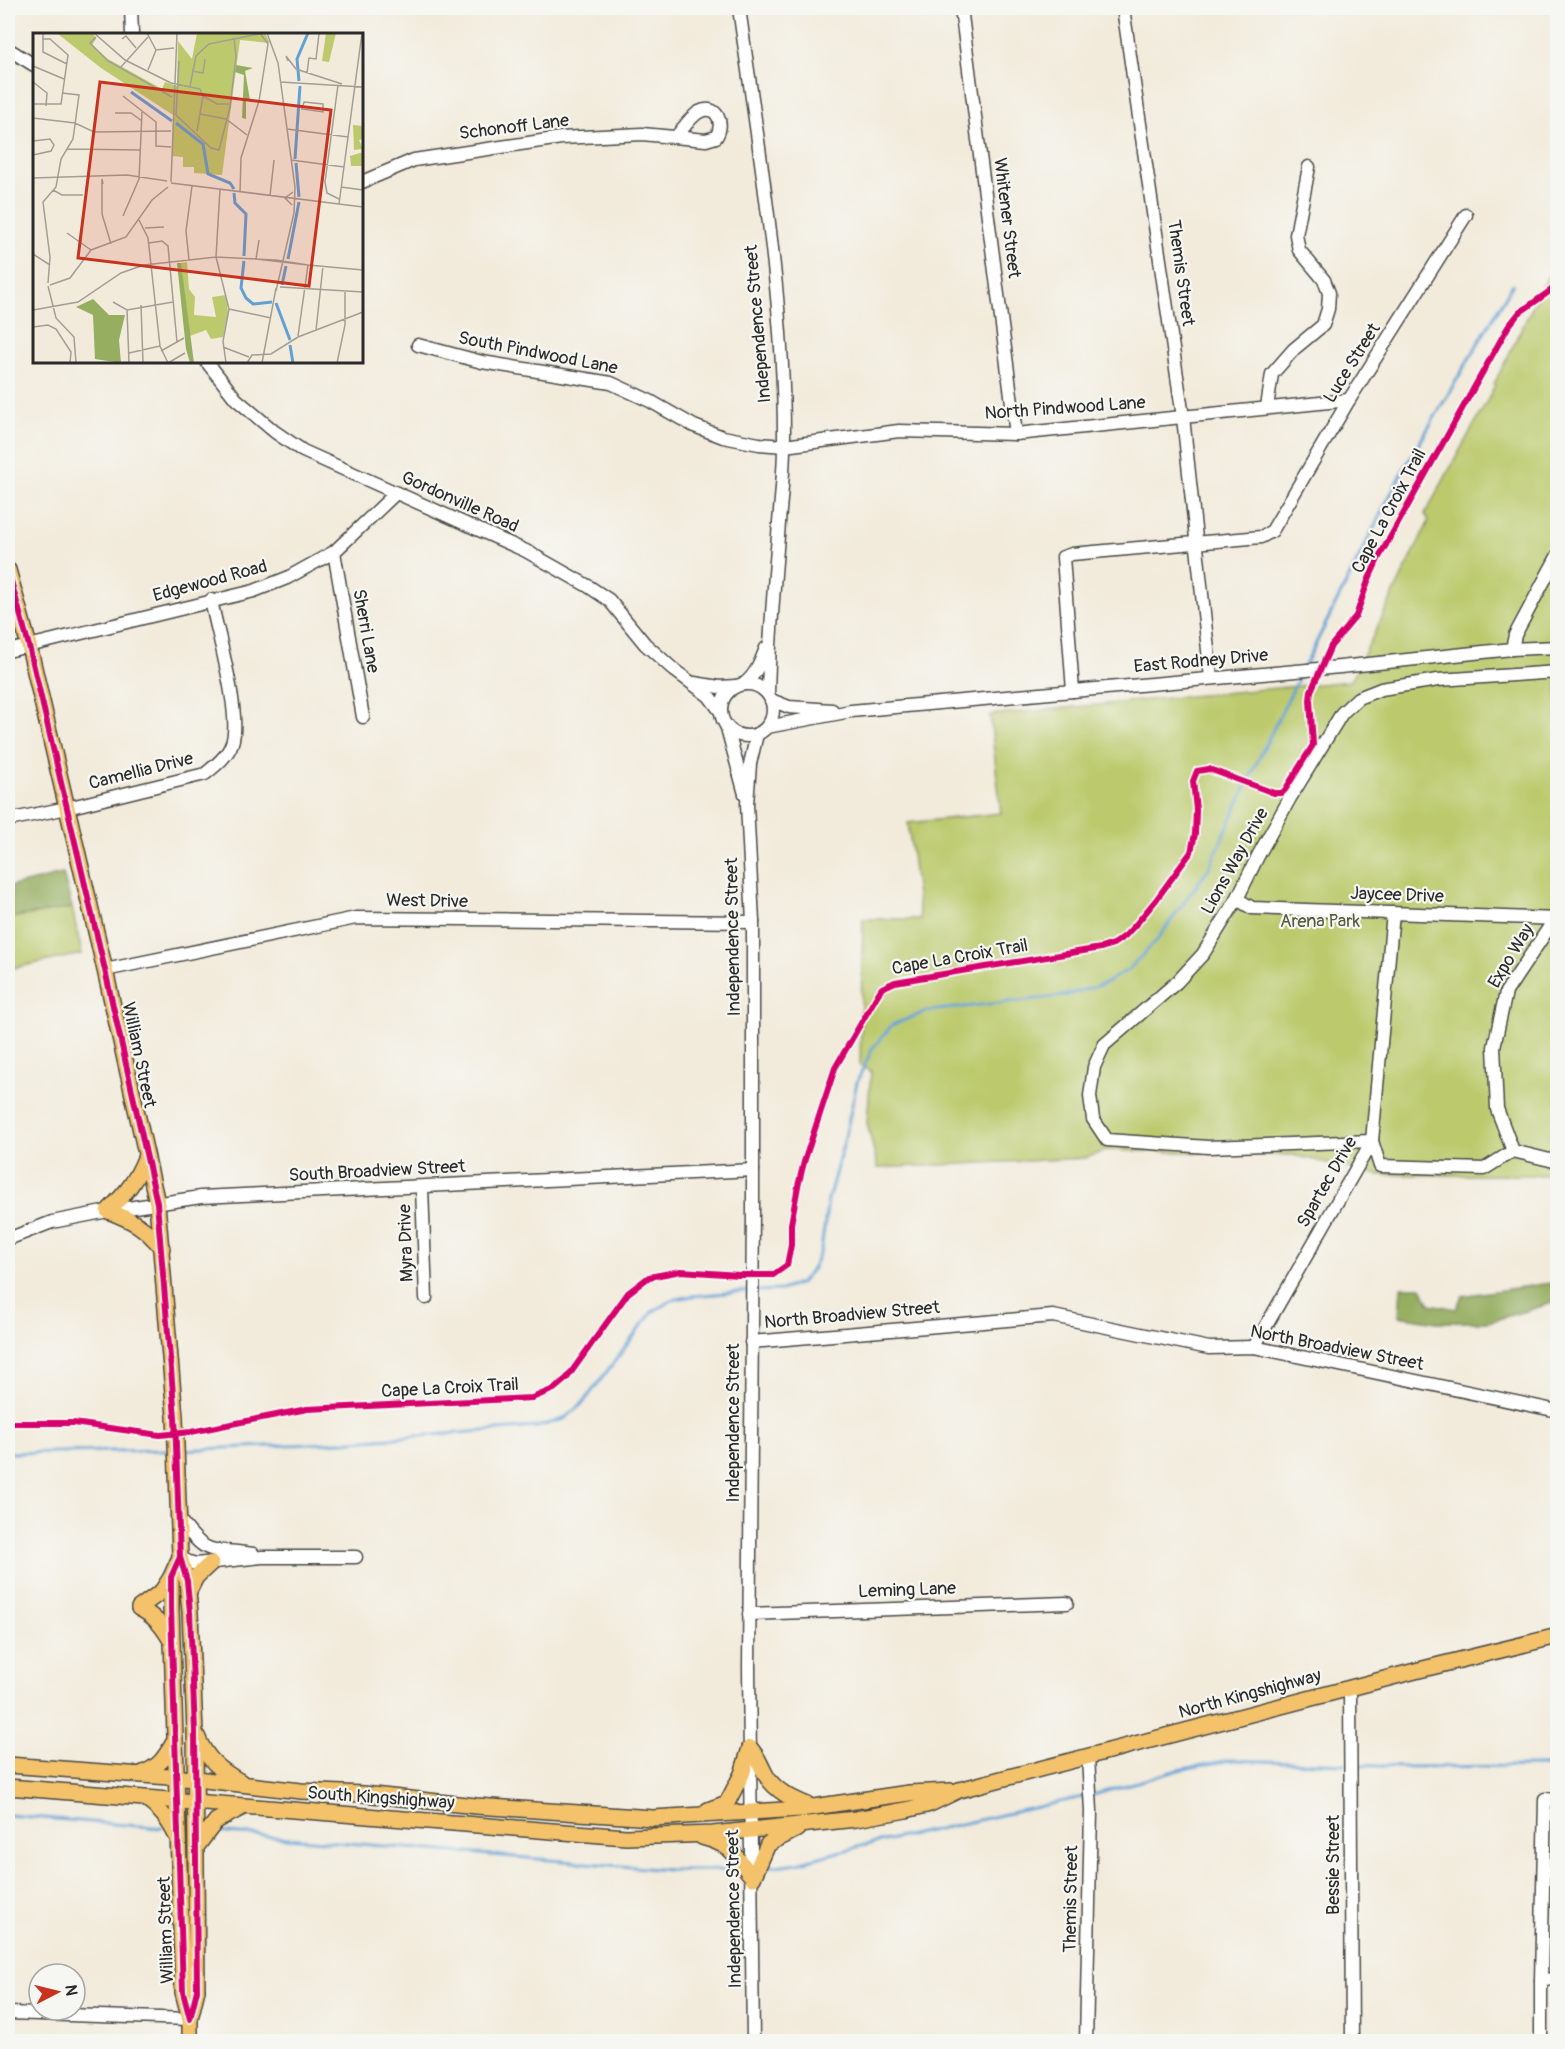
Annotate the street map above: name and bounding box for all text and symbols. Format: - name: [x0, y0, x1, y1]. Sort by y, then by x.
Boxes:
- inset map: [33, 33, 363, 363]
- street label: Schonoff Lane: [458, 109, 570, 145]
- street label: Whitener Street: [988, 156, 1026, 280]
- street label: Themis Street: [1162, 218, 1200, 328]
- street label: Independence Street: [740, 243, 776, 404]
- street label: Luce Street: [1318, 318, 1386, 407]
- street label: South Pindwood Lane: [456, 326, 620, 380]
- street label: North Pindwood Lane: [984, 391, 1146, 425]
- street label: Cape La Croix Trail: [1346, 445, 1432, 577]
- street label: Gordonville Road: [398, 466, 522, 538]
- street label: Edgewood Road: [150, 555, 270, 607]
- street label: Sherri Lane: [347, 587, 385, 675]
- street label: East Rodney Drive: [1133, 644, 1269, 678]
- street label: Camellia Drive: [86, 747, 196, 795]
- street label: Lions Way Drive: [1196, 804, 1274, 918]
- street label: Independence Street: [720, 857, 746, 1017]
- street label: Jaycee Drive: [1350, 882, 1444, 908]
- street label: West Drive: [386, 889, 468, 913]
- park label: Arena Park: [1280, 910, 1361, 933]
- street label: Expo Way: [1483, 919, 1539, 992]
- street label: Cape La Croix Trail: [890, 934, 1030, 980]
- street label: William Street: [117, 1000, 162, 1111]
- street label: Spartec Drive: [1292, 1132, 1362, 1232]
- street label: South Broadview Street: [288, 1155, 467, 1187]
- street label: Myra Drive: [393, 1204, 419, 1282]
- street label: North Broadview Street: [763, 1296, 941, 1334]
- street label: North Broadview Street: [1248, 1320, 1426, 1376]
- street label: Independence Street: [722, 1343, 745, 1502]
- street label: Cape La Croix Trail: [381, 1373, 519, 1403]
- street label: Leming Lane: [858, 1577, 957, 1603]
- street label: North Kingshighway: [1176, 1664, 1324, 1724]
- street label: South Kingshighway: [307, 1781, 456, 1815]
- street label: Bessie Street: [1322, 1814, 1345, 1915]
- street label: Independence Street: [721, 1829, 747, 1989]
- street label: Themis Street: [1059, 1845, 1083, 1953]
- street label: William Street: [153, 1875, 179, 1984]
- north arrow: [27, 1962, 87, 2022]
- text: N: [60, 1984, 82, 1997]

